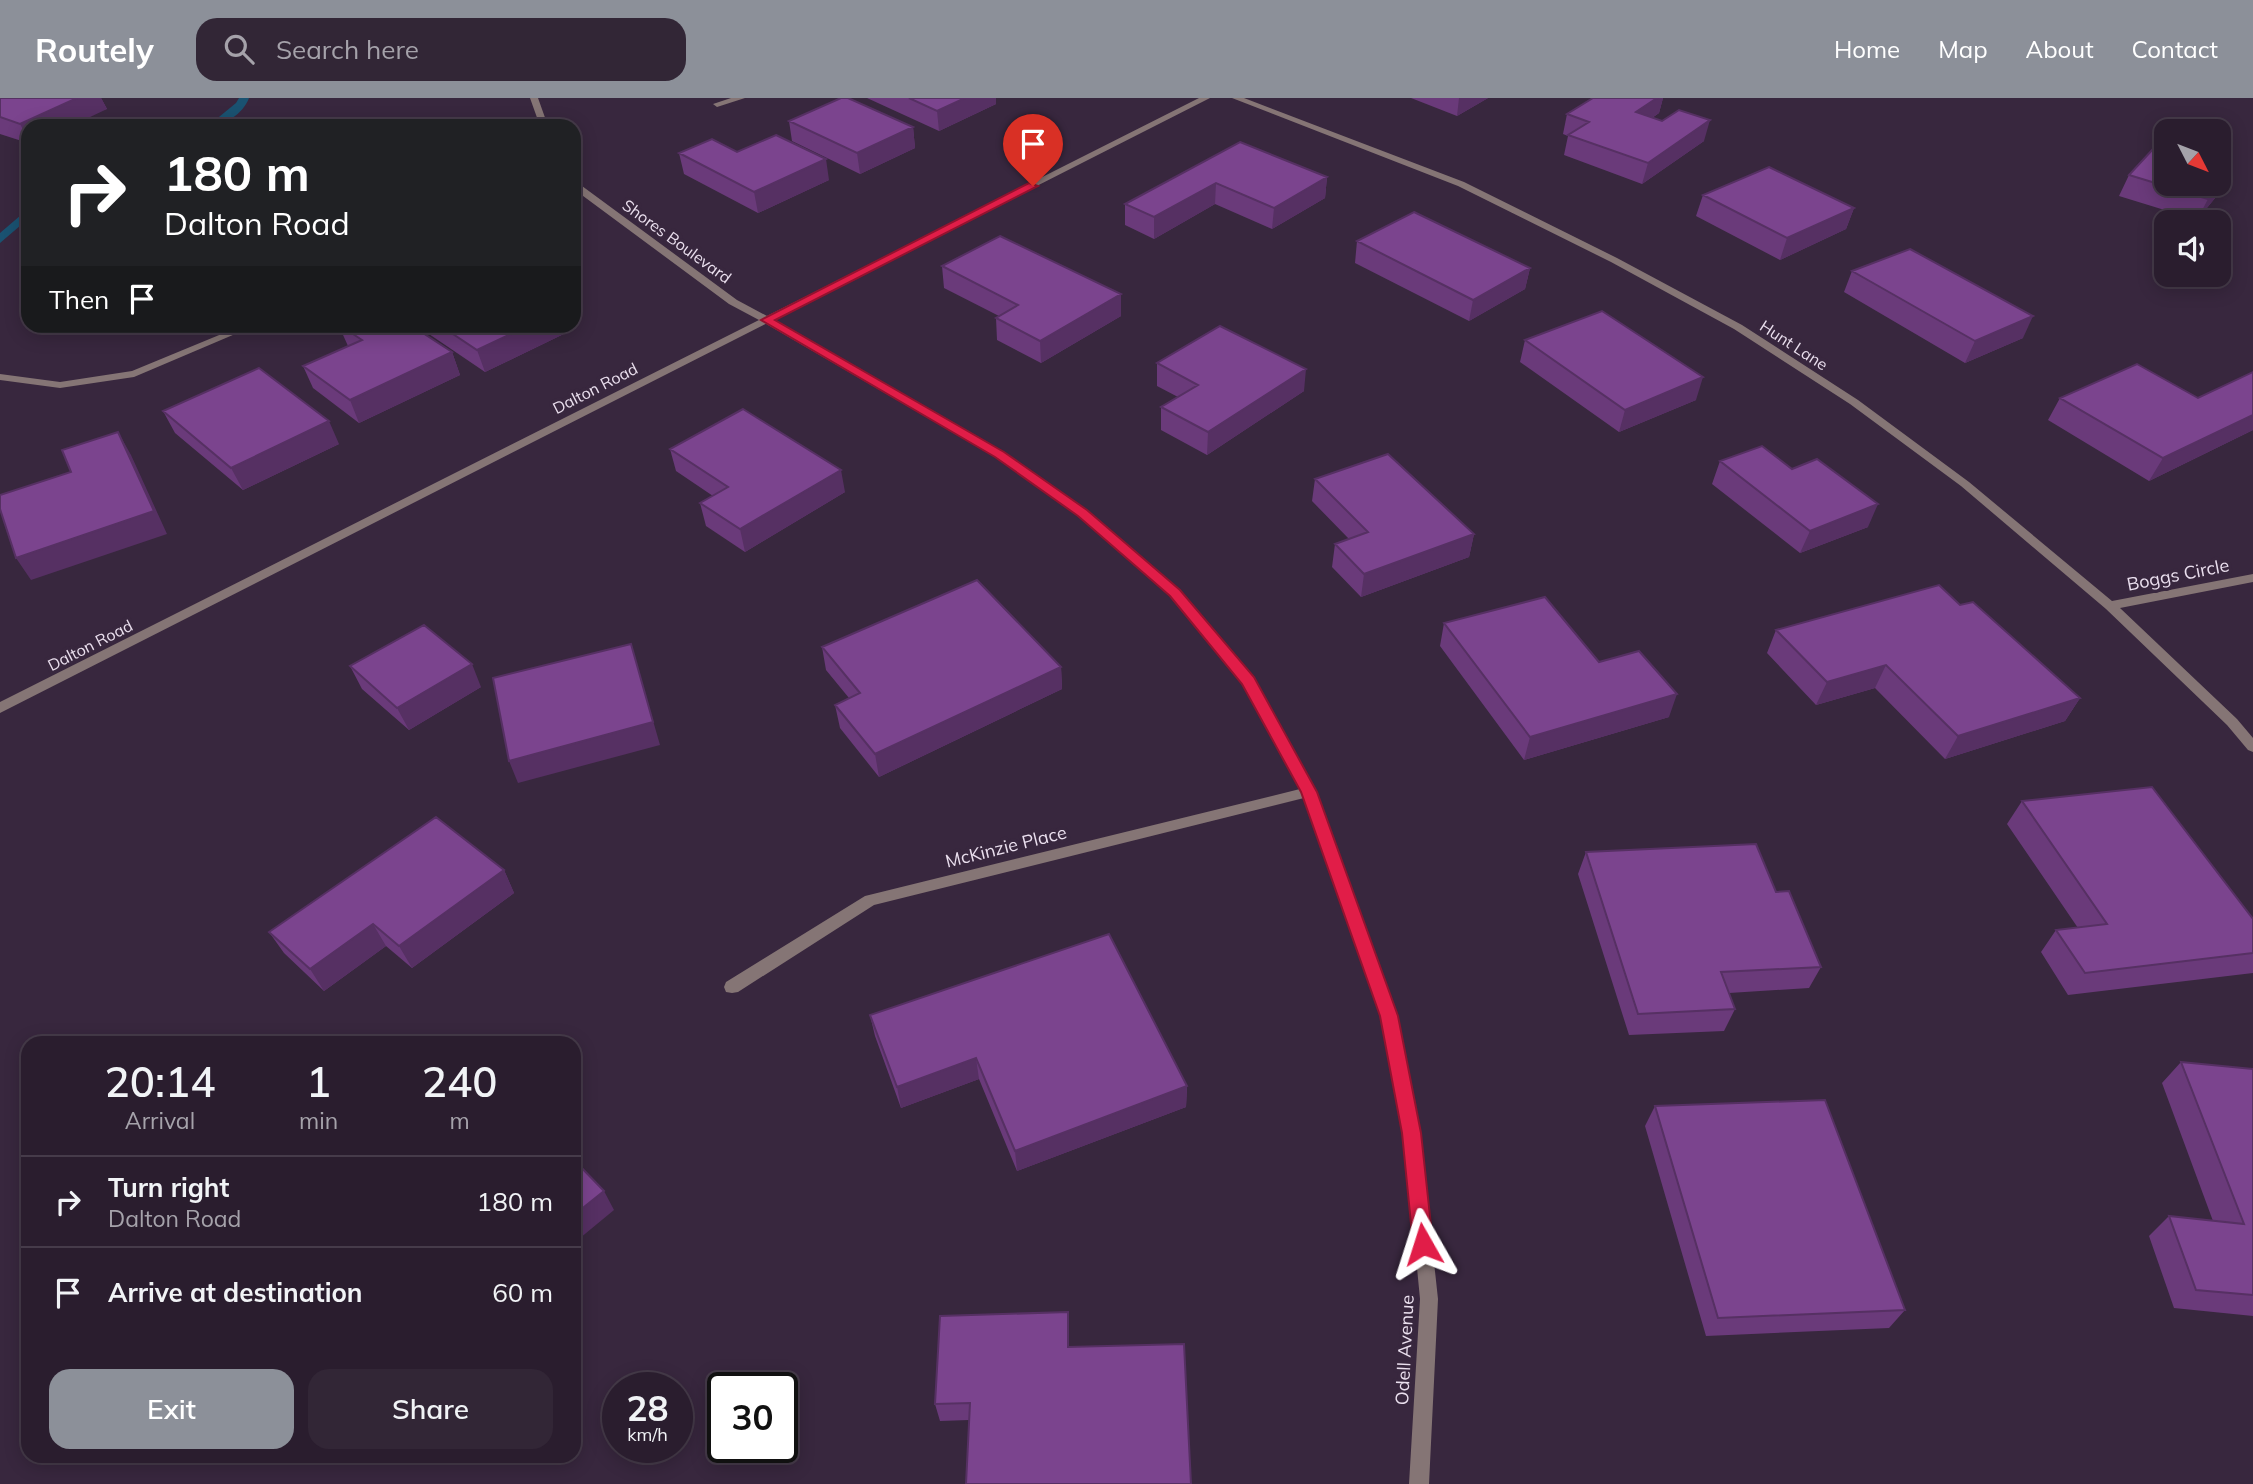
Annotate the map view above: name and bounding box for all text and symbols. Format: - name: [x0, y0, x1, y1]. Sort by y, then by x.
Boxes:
- search box: [196, 18, 686, 81]
- text: Routely: [35, 29, 154, 70]
- icon: search: [220, 30, 258, 68]
- text: Search here: [276, 33, 419, 66]
- text: Home: [1834, 34, 1900, 64]
- text: Map: [1938, 34, 1988, 64]
- text: About: [2026, 34, 2094, 64]
- text: Contact: [2132, 34, 2218, 64]
- pin: [1003, 114, 1063, 186]
- north arrow: [2154, 119, 2231, 196]
- map controls: [2154, 119, 2231, 287]
- icon: arrive: [1014, 125, 1052, 163]
- text: 180 m: [164, 142, 310, 203]
- icon: right: [49, 147, 140, 238]
- street label: Shores Boulevard: [619, 195, 735, 287]
- text: Dalton Road: [164, 203, 350, 243]
- button: sound: [2154, 210, 2231, 287]
- icon: arrive: [123, 280, 161, 318]
- text: Then: [49, 283, 109, 316]
- street label: Hunt Lane: [1756, 316, 1832, 374]
- street label: Dalton Road: [549, 358, 641, 418]
- street label: Boggs Circle: [2125, 553, 2231, 596]
- street label: Dalton Road: [44, 615, 136, 675]
- street label: McKinzie Place: [943, 820, 1069, 873]
- text: 20:14: [105, 1055, 215, 1108]
- text: 1: [306, 1055, 331, 1108]
- text: 240: [422, 1055, 497, 1108]
- text: Arrival: [125, 1106, 195, 1135]
- text: min: [299, 1106, 338, 1135]
- text: m: [449, 1106, 470, 1135]
- text: Turn right: [108, 1171, 229, 1204]
- icon: right: [49, 1183, 87, 1221]
- text: 180 m: [477, 1185, 553, 1218]
- text: Dalton Road: [108, 1204, 241, 1233]
- position arrow: [1386, 1207, 1460, 1281]
- icon: arrive: [49, 1274, 87, 1312]
- text: Arrive at destination: [108, 1276, 363, 1309]
- text: 60 m: [492, 1276, 553, 1309]
- street label: Odell Avenue: [1390, 1294, 1419, 1406]
- button: Exit: [49, 1369, 294, 1449]
- button: Share: [308, 1369, 553, 1449]
- speed limit sign: 30: [707, 1372, 798, 1463]
- text: 28: [626, 1386, 669, 1430]
- text: km/h: [627, 1423, 668, 1446]

